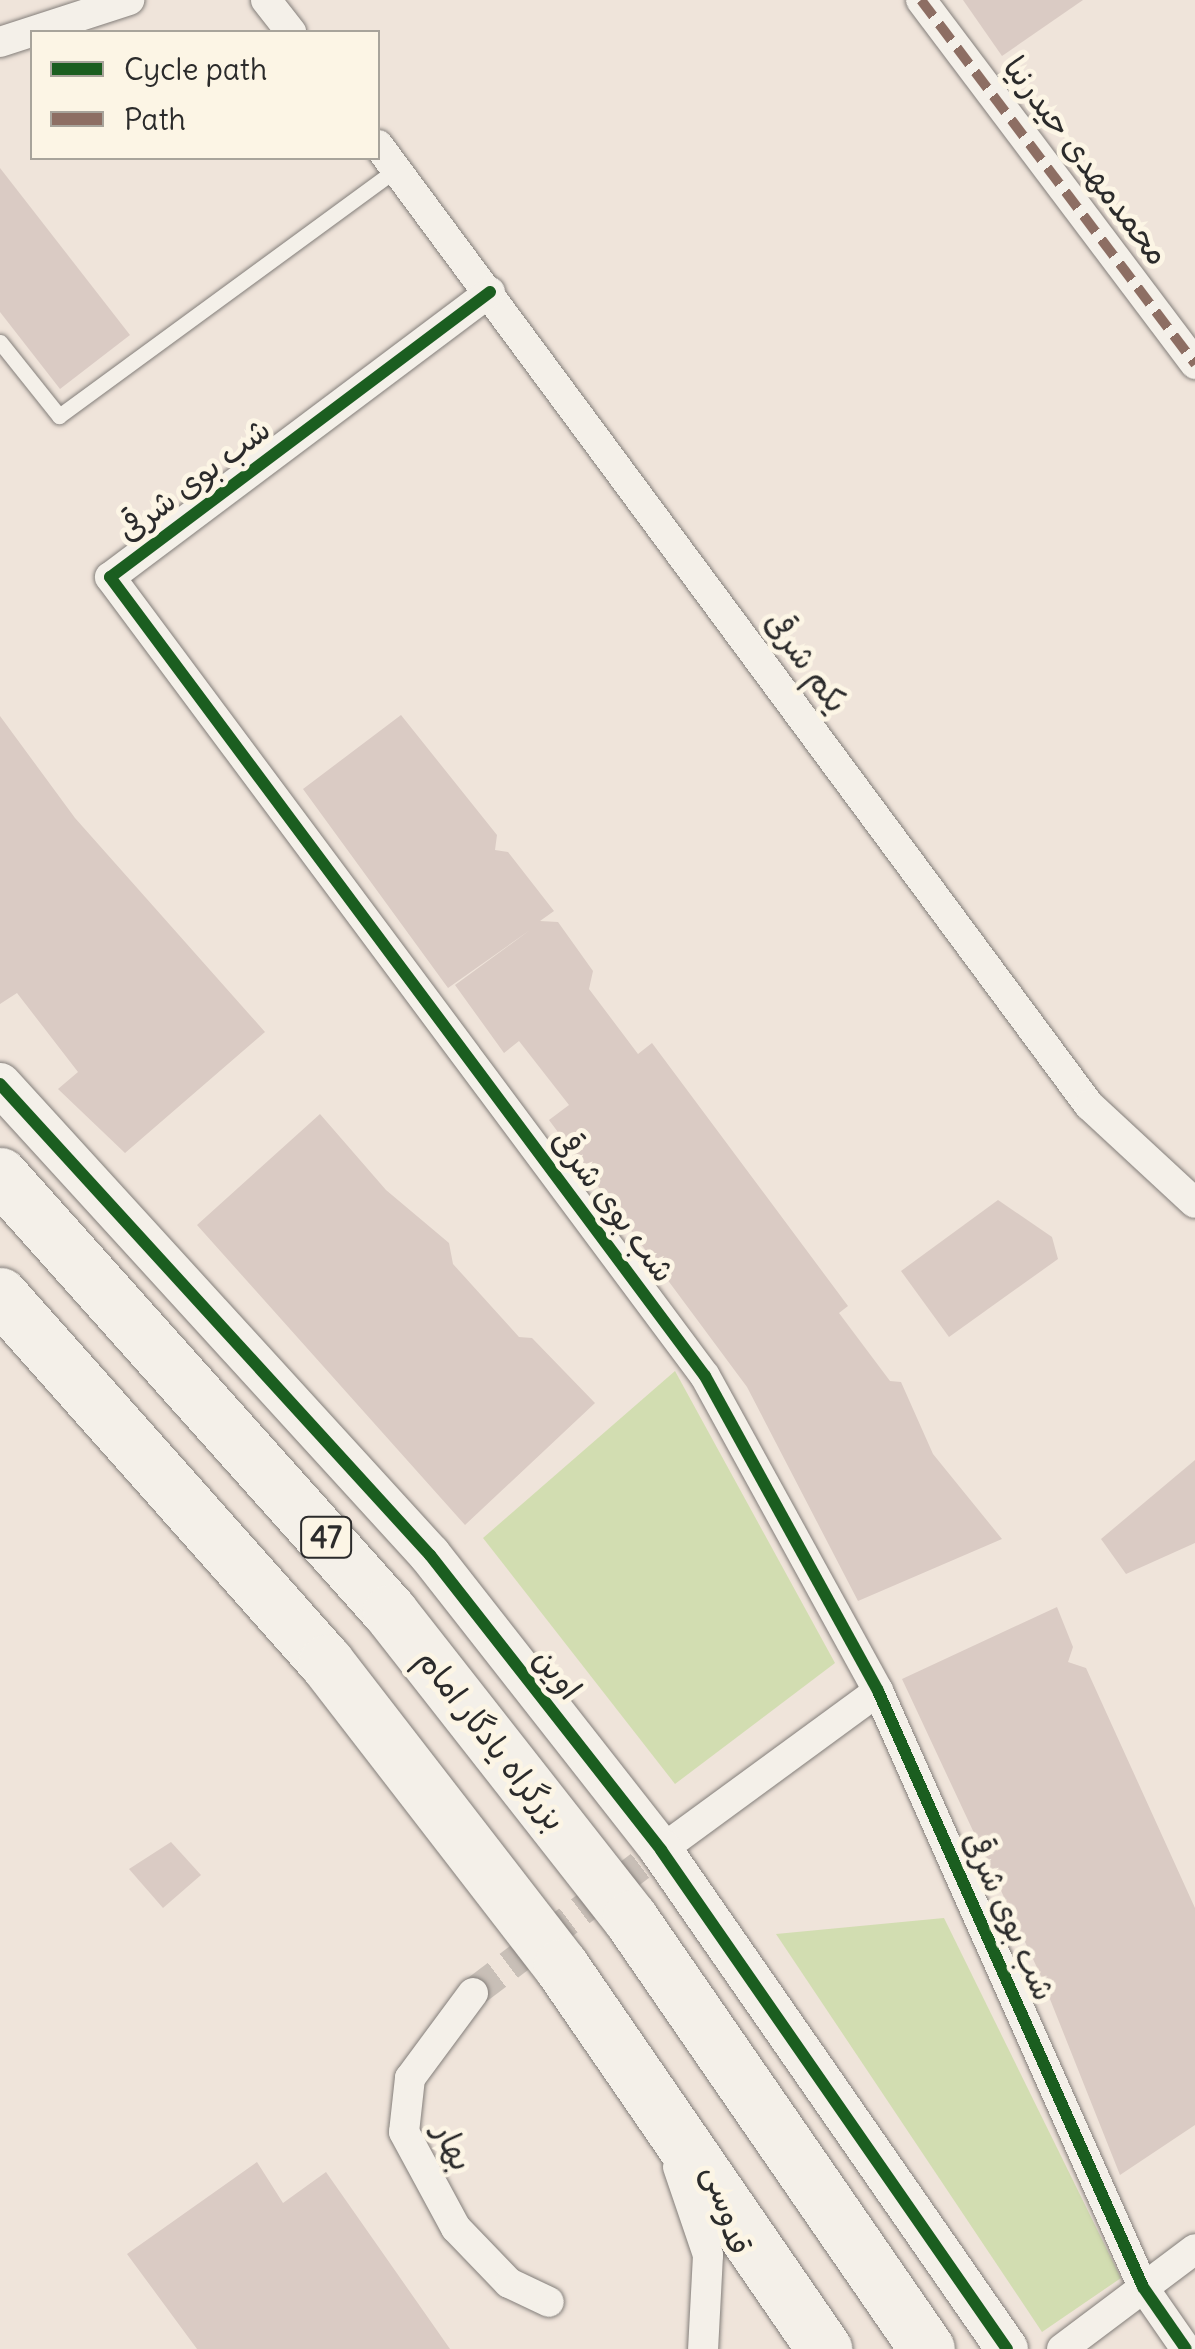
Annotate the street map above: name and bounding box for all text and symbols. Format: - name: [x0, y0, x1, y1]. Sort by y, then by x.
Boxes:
- legend: [30, 30, 380, 160]
- street label: محمدمهدی حیدرنیا: [995, 49, 1177, 273]
- text: Cycle path: [124, 50, 267, 88]
- text: Path: [124, 100, 186, 138]
- street label: شب بوی شرقی: [110, 410, 278, 550]
- street label: یکم شرقی: [756, 604, 856, 720]
- street label: شب بوی شرقی: [543, 1122, 683, 1290]
- road number: 47: [298, 1512, 354, 1562]
- street label: اوین: [525, 1640, 589, 1708]
- street label: بزرگراه یادگار امام: [408, 1642, 574, 1838]
- street label: شب بوی شرقی: [955, 1825, 1063, 2007]
- street label: بهار: [425, 2117, 481, 2177]
- street label: قدوسی: [695, 2161, 759, 2259]

